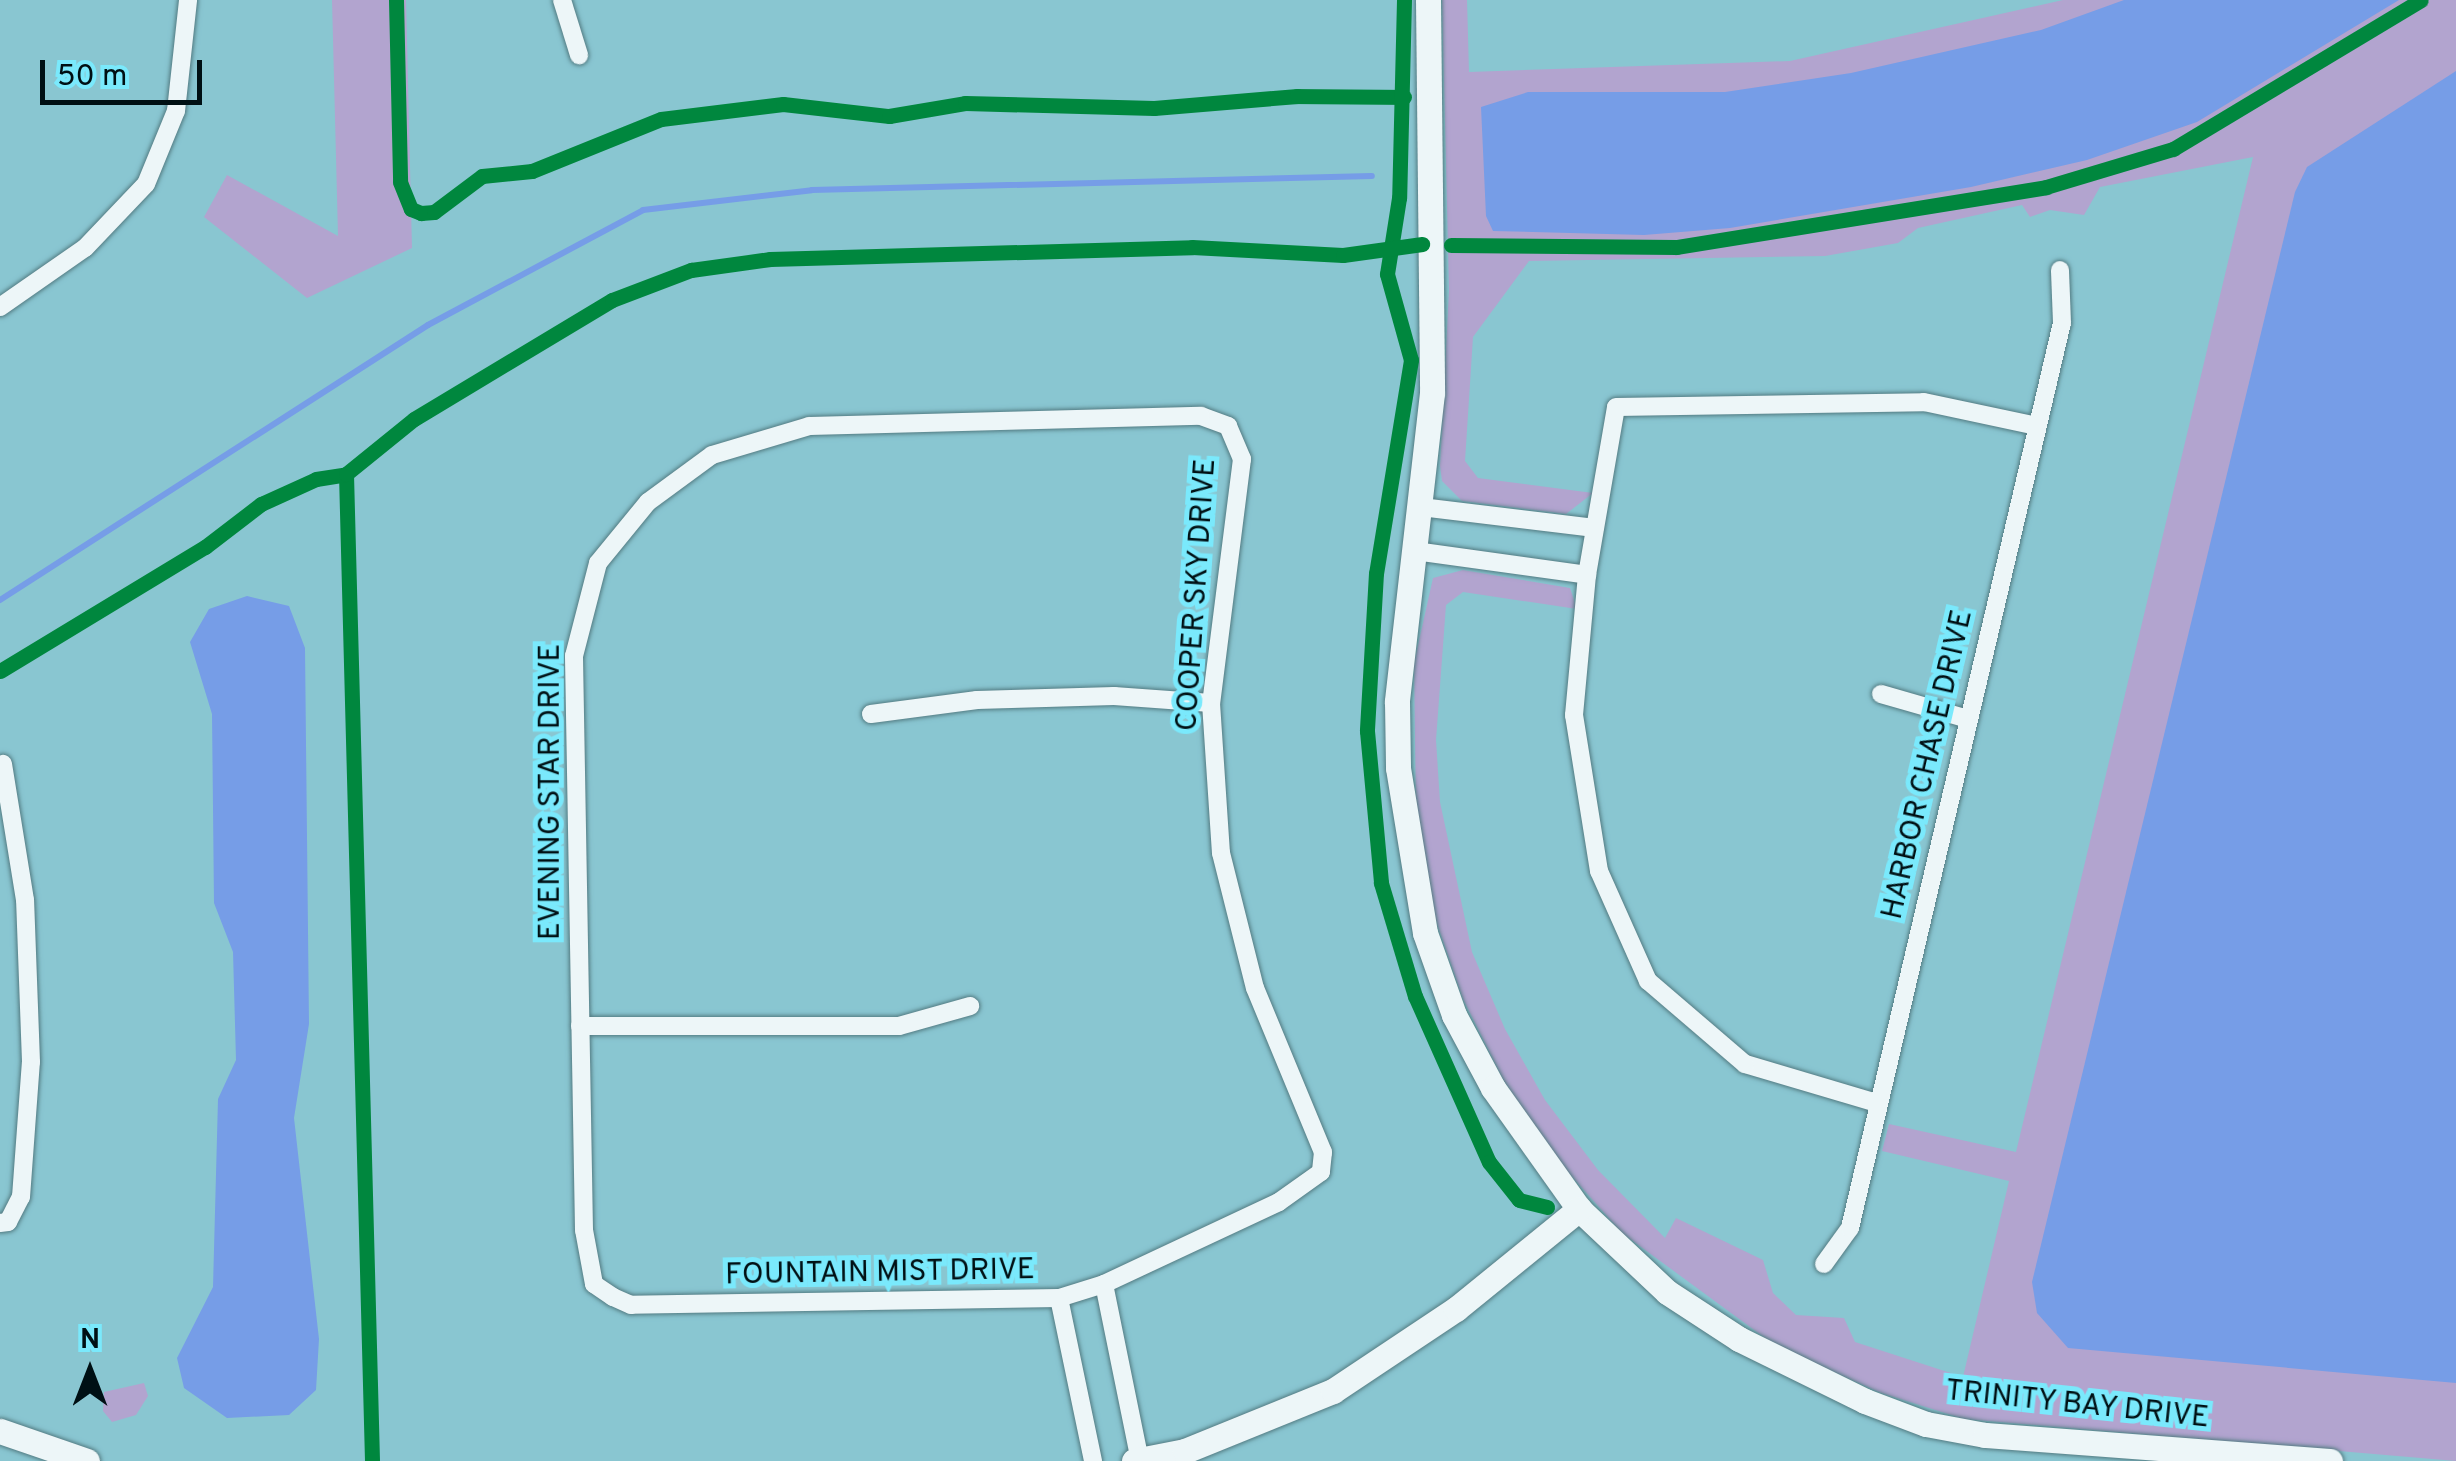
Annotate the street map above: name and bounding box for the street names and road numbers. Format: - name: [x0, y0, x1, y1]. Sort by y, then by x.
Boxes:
- street label: COOPER SKY DRIVE: [1170, 457, 1226, 733]
- street label: HARBOR CHASE DRIVE: [1876, 607, 1982, 923]
- street label: EVENING STAR DRIVE: [534, 644, 570, 940]
- street label: FOUNTAIN MIST DRIVE: [724, 1253, 1036, 1295]
- street label: TRINITY BAY DRIVE: [1942, 1374, 2212, 1438]

